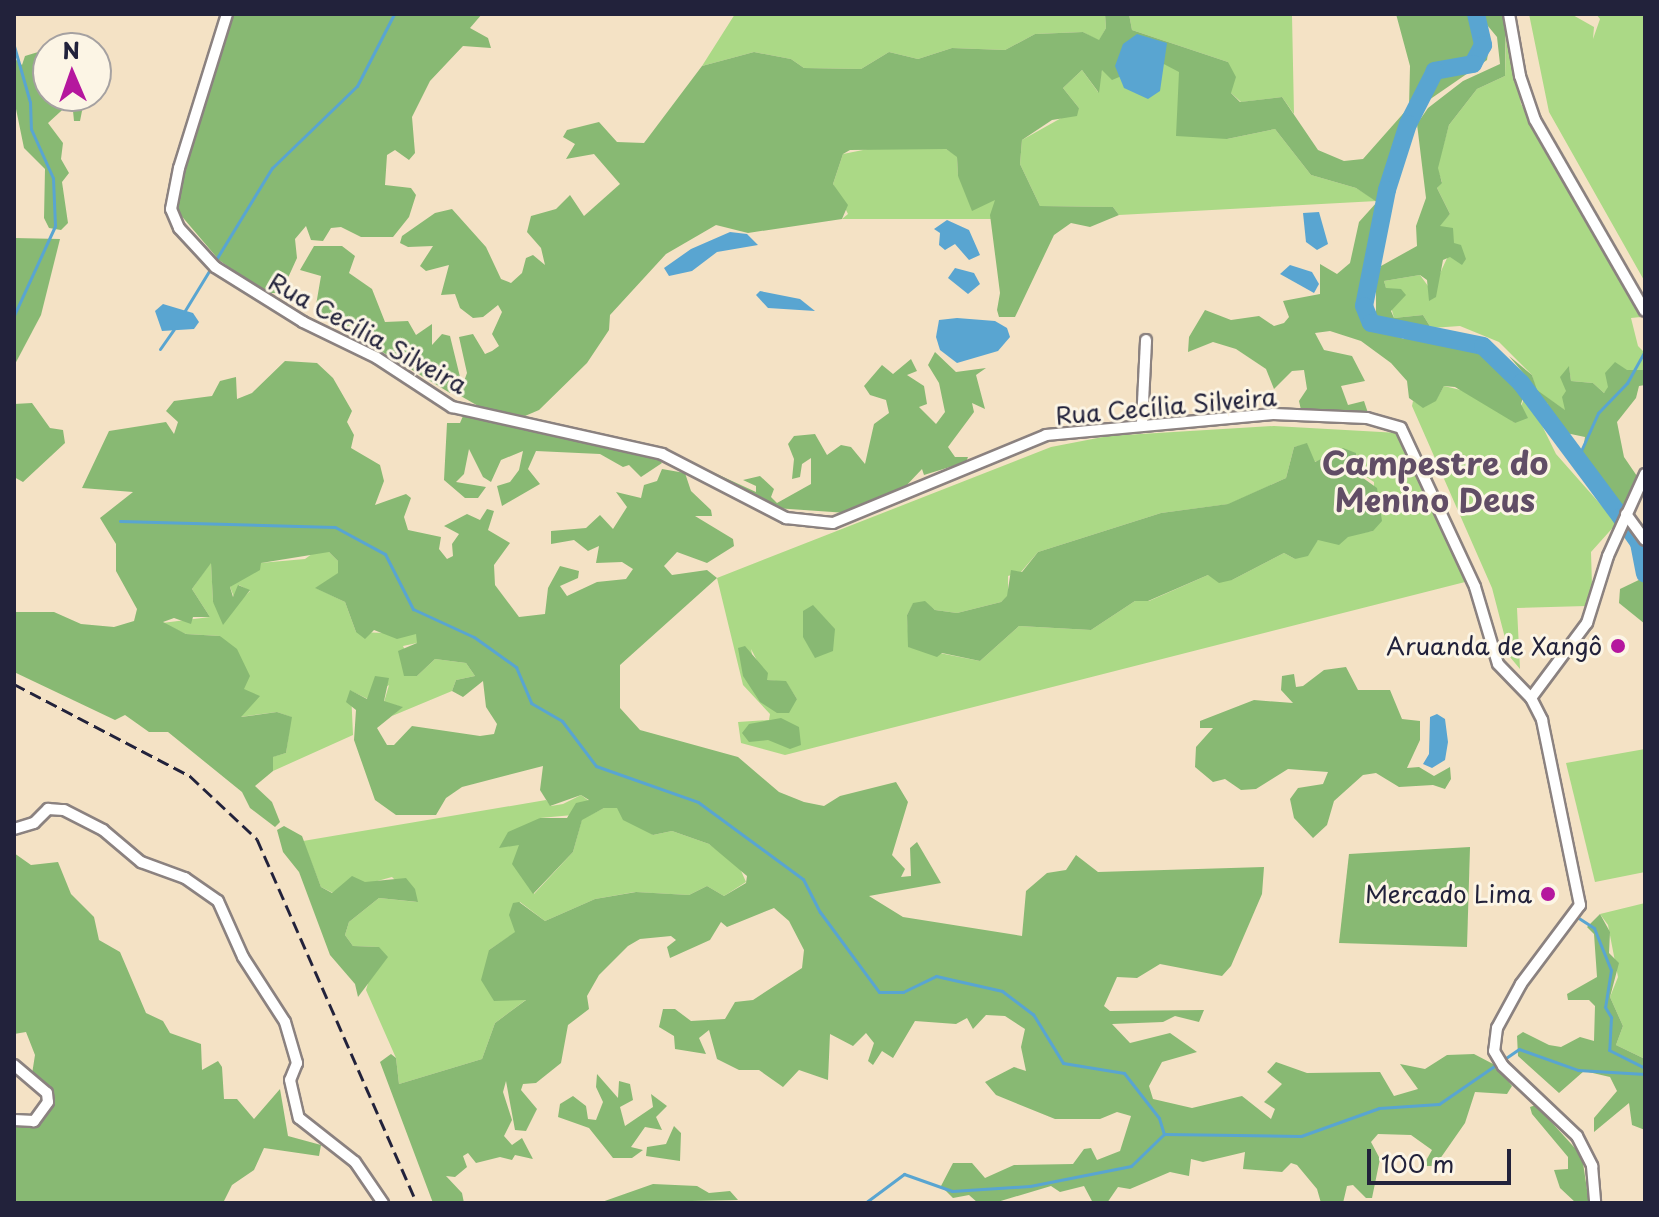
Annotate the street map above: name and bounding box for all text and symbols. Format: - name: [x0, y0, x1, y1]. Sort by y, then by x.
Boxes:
- north arrow: [32, 32, 112, 112]
- text: N: [62, 33, 81, 66]
- street label: Rua Cecília Silveira: [263, 266, 473, 400]
- street label: Rua Cecília Silveira: [1053, 382, 1279, 430]
- district label: Campestre do Menino Deus: [1322, 444, 1548, 519]
- place label: Aruanda de Xangô: [1387, 632, 1602, 660]
- marker: Aruanda de Xangô: [1609, 637, 1627, 655]
- place label: Mercado Lima: [1366, 880, 1532, 908]
- marker: Mercado Lima: [1539, 885, 1557, 903]
- scale bar: [1371, 1133, 1515, 1183]
- text: 100 m: [1381, 1145, 1454, 1181]

